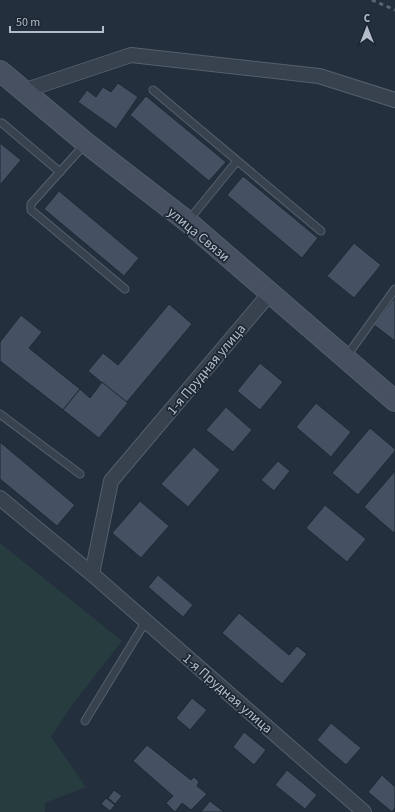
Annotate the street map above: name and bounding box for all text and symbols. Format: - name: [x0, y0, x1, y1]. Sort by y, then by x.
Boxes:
- scale bar: [10, 8, 103, 34]
- north arrow: [347, 8, 387, 48]
- text: С: [364, 11, 371, 26]
- text: 50 m: [16, 14, 40, 31]
- street label: улица Связи: [163, 203, 234, 267]
- street label: 1-я Прудная улица: [163, 320, 251, 420]
- street label: 1-я Прудная улица: [178, 649, 277, 739]

